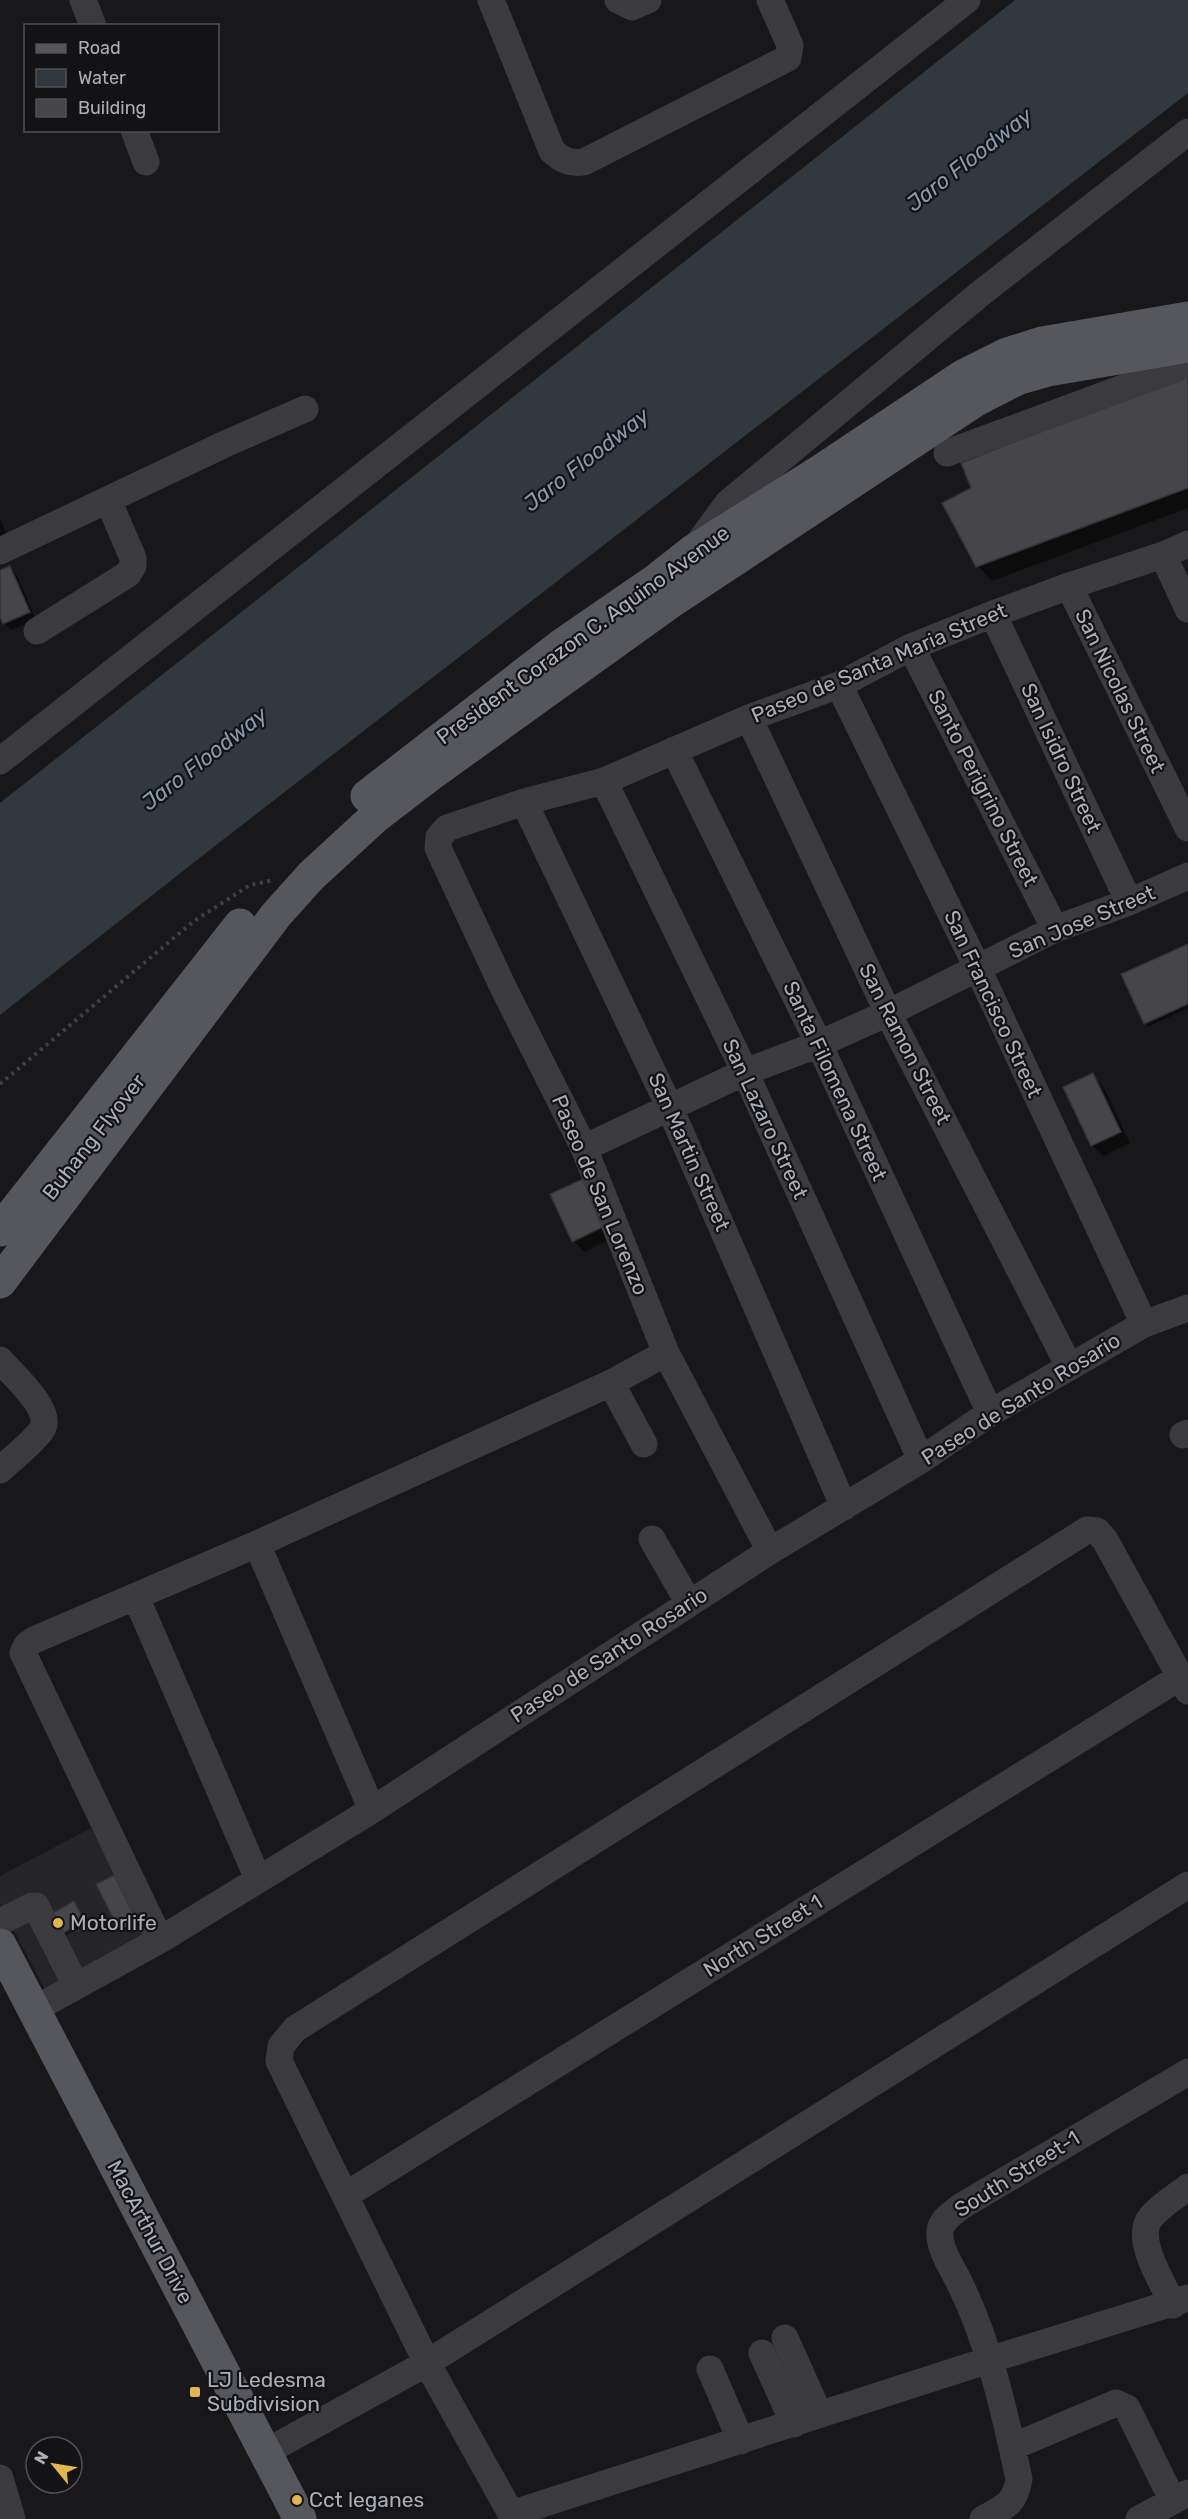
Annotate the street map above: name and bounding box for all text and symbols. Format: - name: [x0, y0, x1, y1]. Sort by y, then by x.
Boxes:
- legend: [24, 24, 219, 132]
- text: Road: [78, 37, 121, 59]
- text: Water: [78, 67, 126, 89]
- text: Building: [78, 97, 146, 119]
- water label: Jaro Floodway: [901, 101, 1038, 217]
- water label: Jaro Floodway: [518, 401, 655, 517]
- street label: President Corazon C. Aquino Avenue: [432, 520, 734, 749]
- street label: Paseo de Santa Maria Street: [747, 597, 1010, 728]
- street label: San Nicolas Street: [1070, 605, 1171, 777]
- street label: San Isidro Street: [1016, 679, 1107, 837]
- street label: Santo Perigrino Street: [923, 685, 1044, 890]
- water label: Jaro Floodway: [136, 700, 273, 816]
- street label: San Jose Street: [1005, 880, 1159, 964]
- street label: San Francisco Street: [939, 906, 1048, 1101]
- street label: San Ramon Street: [854, 959, 957, 1128]
- street label: Santa Filomena Street: [778, 977, 893, 1185]
- street label: San Lazaro Street: [717, 1035, 814, 1203]
- street label: Buhang Flyover: [37, 1069, 150, 1205]
- street label: San Martin Street: [643, 1069, 736, 1235]
- street label: Paseo de San Lorenzo: [547, 1091, 654, 1299]
- street label: Paseo de Santo Rosario: [917, 1327, 1125, 1470]
- street label: Paseo de Santo Rosario: [506, 1582, 712, 1728]
- street label: North Street 1: [699, 1889, 827, 1982]
- place label: Motorlife: [70, 1910, 157, 1935]
- marker: Motorlife: [51, 1916, 65, 1930]
- street label: South Street-1: [950, 2125, 1084, 2222]
- street label: MacArthur Drive: [102, 2156, 199, 2308]
- place label: LJ Ledesma Subdivision: [207, 2367, 326, 2416]
- marker: LJ Ledesma Subdivision: [188, 2385, 202, 2399]
- north arrow: [24, 2435, 84, 2495]
- text: N: [30, 2448, 53, 2467]
- place label: Cct leganes: [309, 2487, 424, 2512]
- marker: Cct leganes: [290, 2493, 304, 2507]

